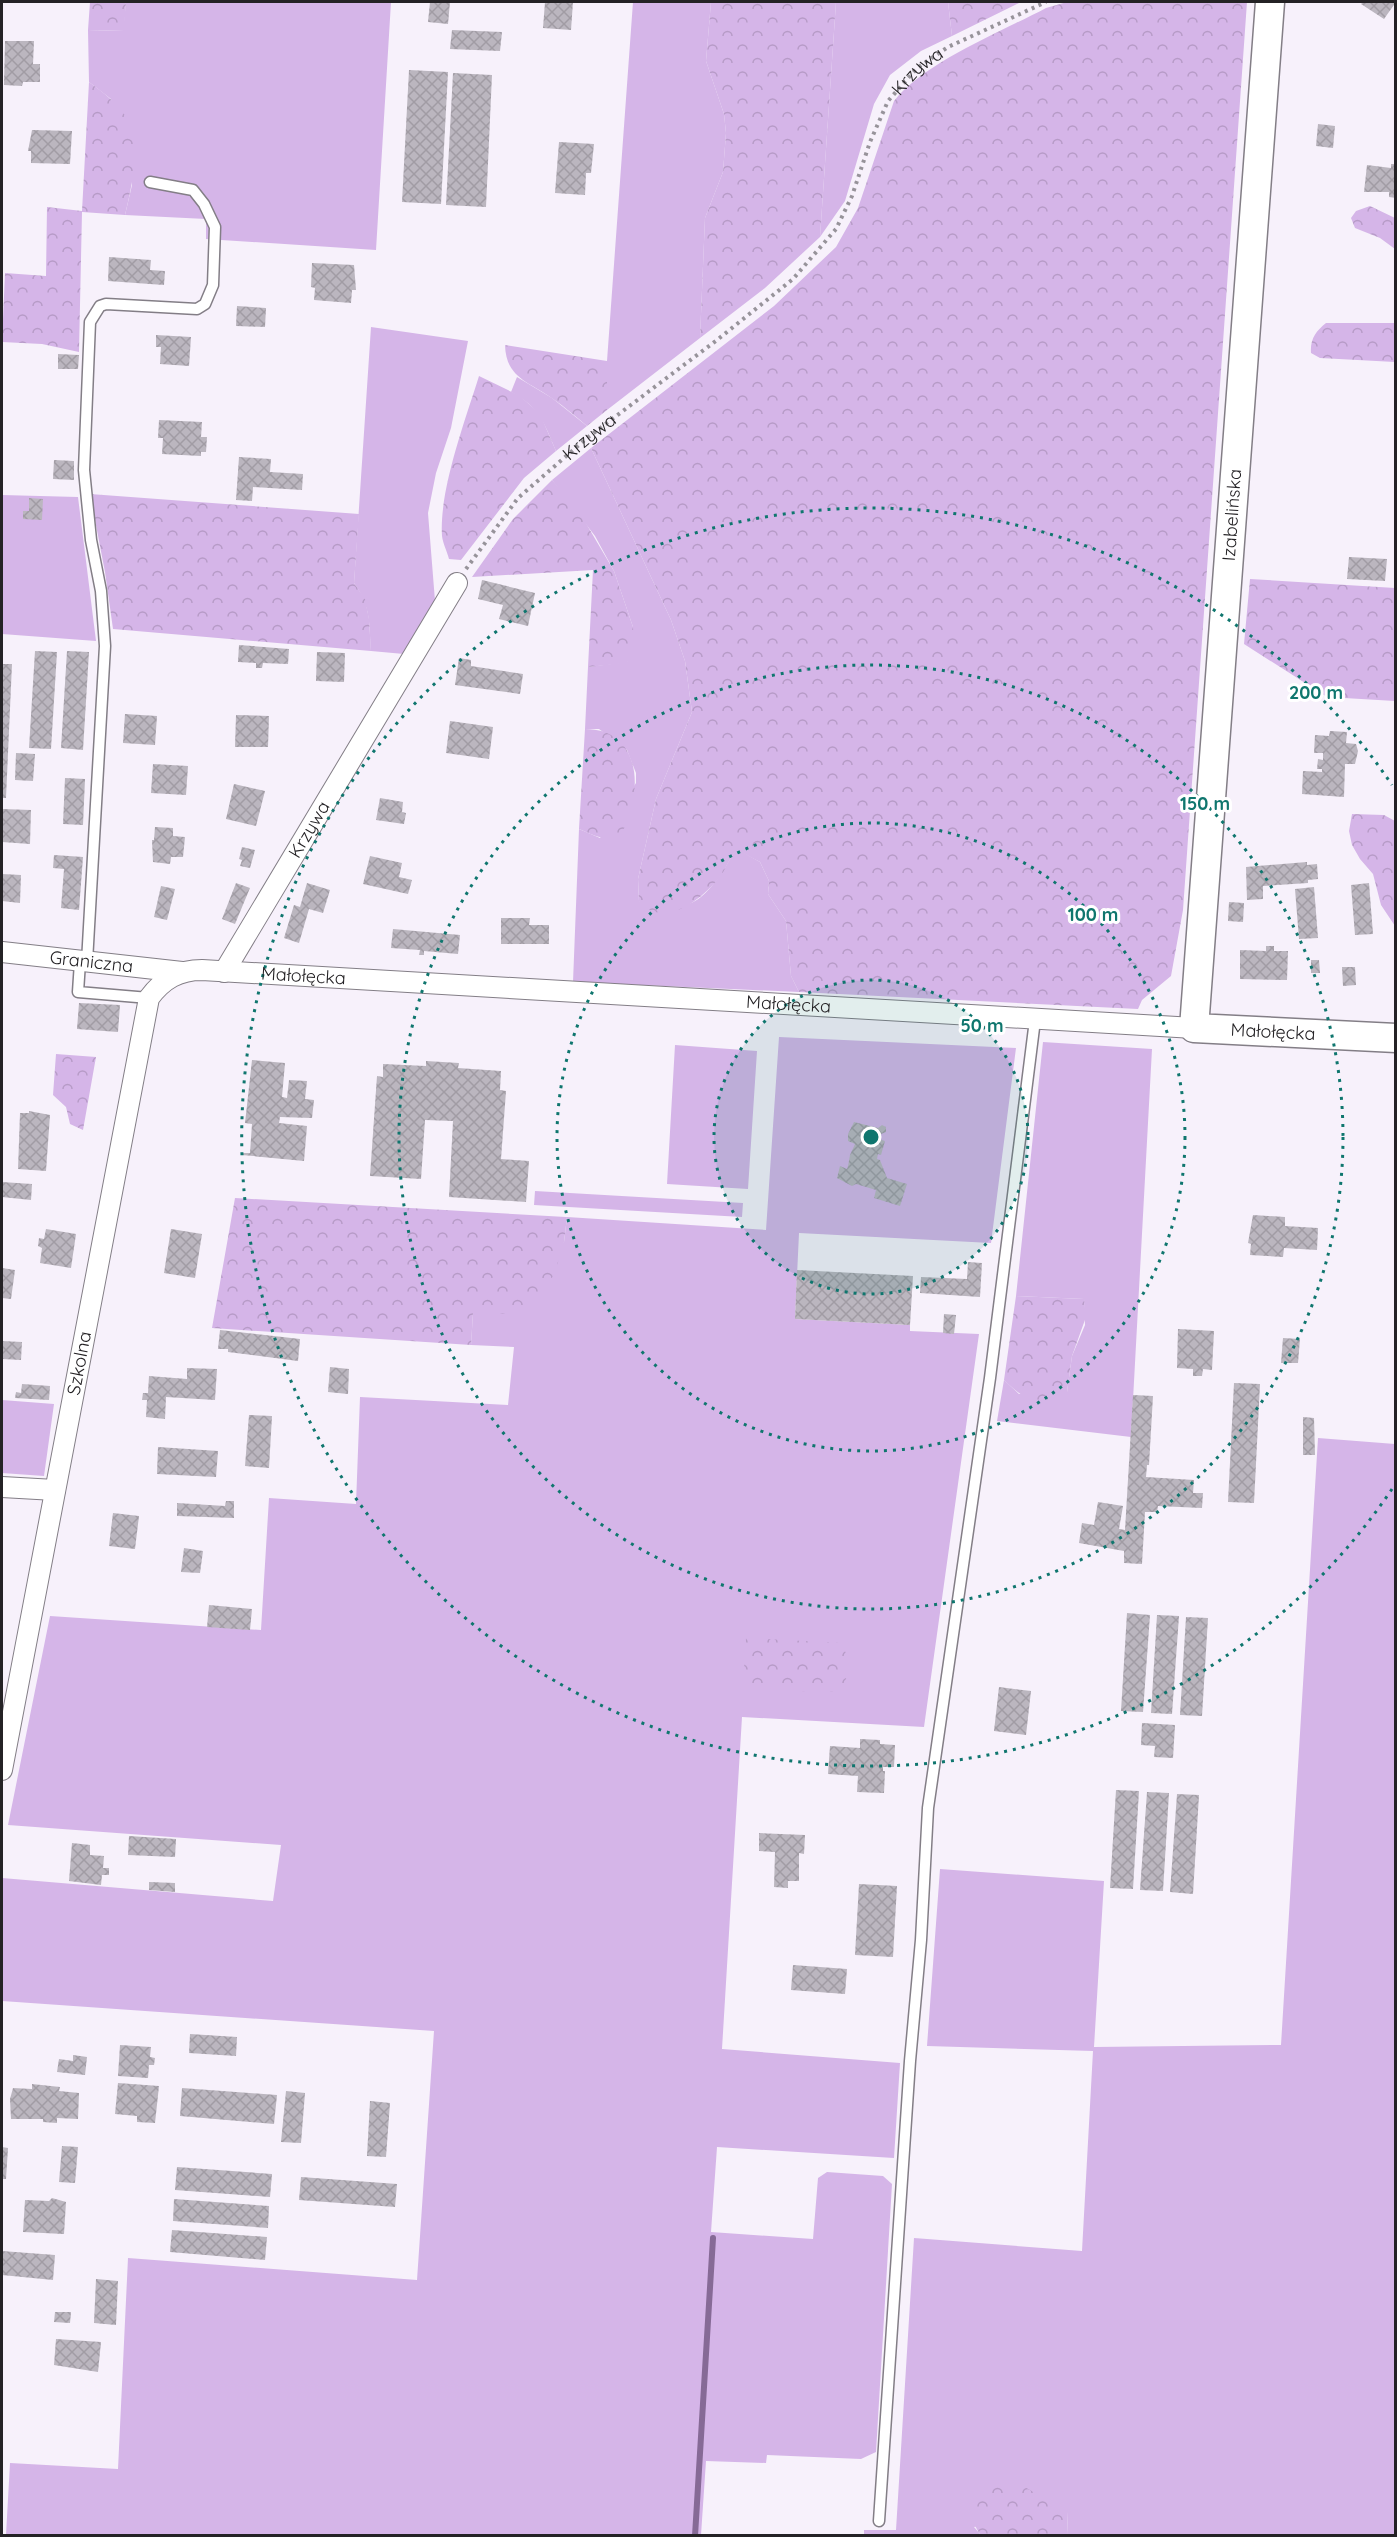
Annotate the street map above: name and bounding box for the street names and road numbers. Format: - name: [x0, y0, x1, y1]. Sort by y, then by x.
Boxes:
- street label: Krzywa: [886, 42, 947, 100]
- street label: Krzywa: [558, 408, 621, 465]
- street label: Izabelińska: [1217, 468, 1246, 562]
- street label: Krzywa: [283, 797, 335, 862]
- street label: Graniczna: [49, 945, 134, 977]
- street label: Małołęcka: [260, 961, 347, 989]
- street label: Małołęcka: [746, 990, 832, 1018]
- street label: Małołęcka: [1230, 1018, 1316, 1045]
- street label: Szkolna: [62, 1329, 96, 1397]

